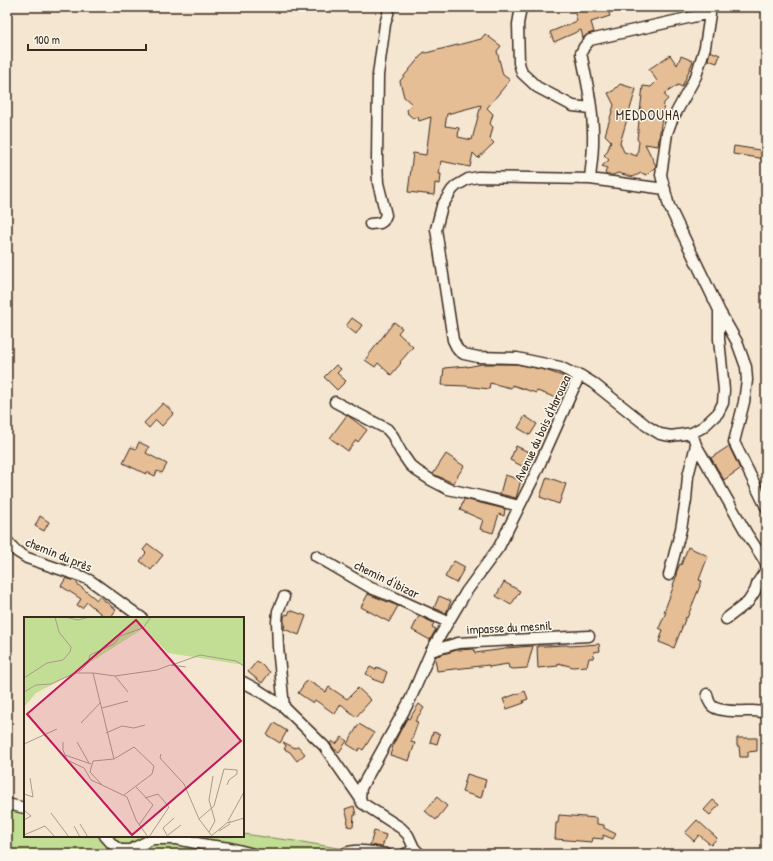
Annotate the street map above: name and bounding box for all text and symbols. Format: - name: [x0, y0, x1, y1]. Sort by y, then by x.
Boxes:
- scale bar: [28, 26, 146, 52]
- text: 100 m: [34, 31, 60, 48]
- district label: MEDDOUHA: [616, 105, 680, 124]
- street label: Avenue du bois d'Harouza: [509, 372, 575, 484]
- street label: chemin du près: [23, 532, 95, 576]
- street label: chemin d'ibizar: [351, 555, 423, 603]
- street label: impasse du mesnil: [466, 616, 553, 638]
- inset map: [24, 617, 244, 837]

